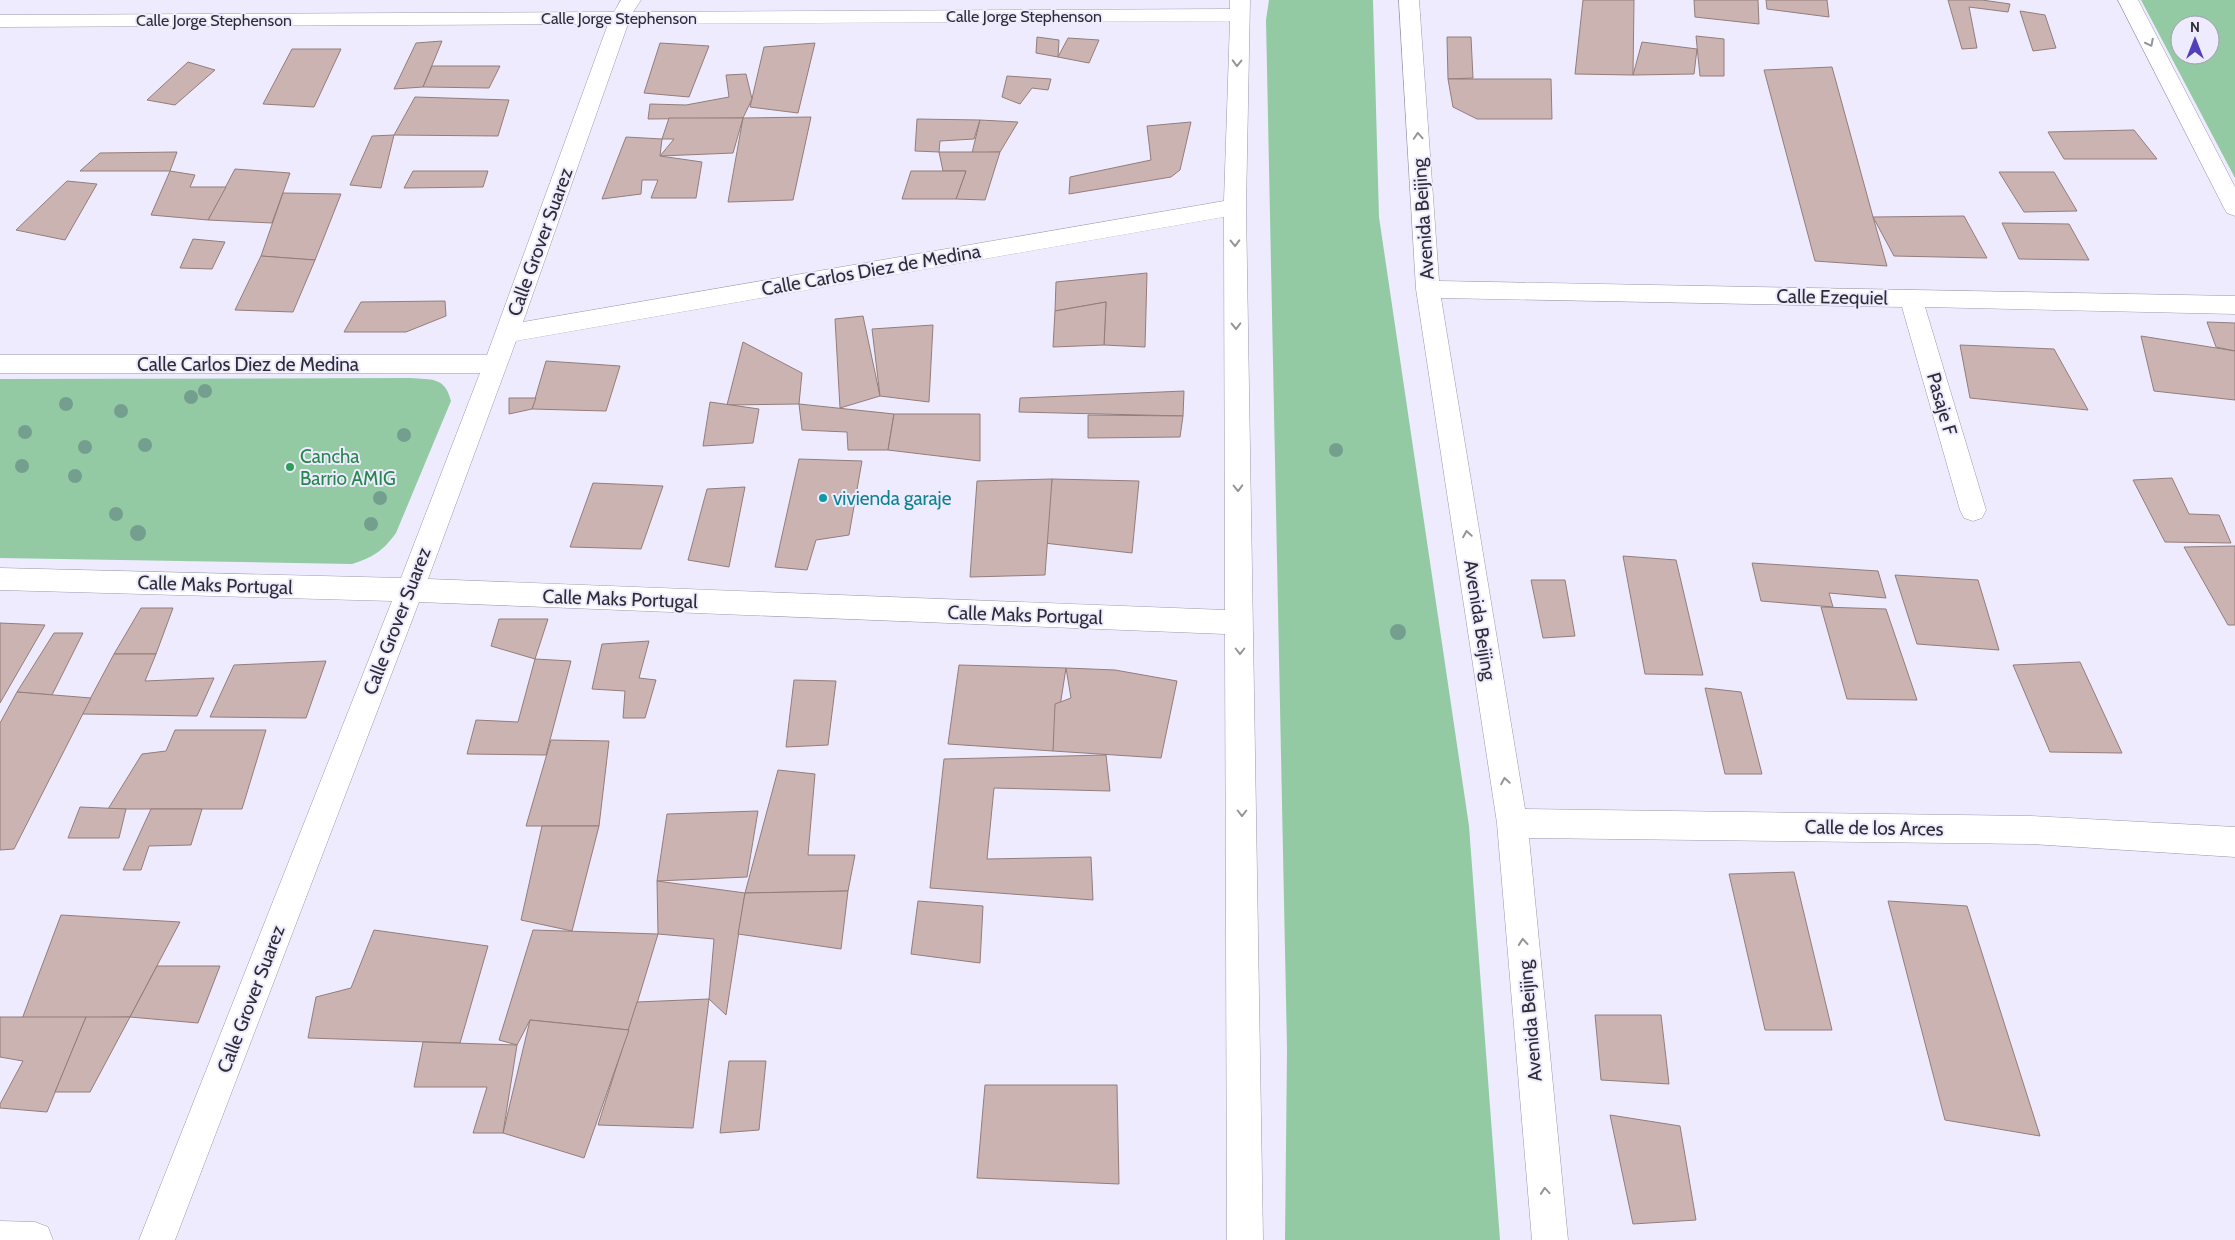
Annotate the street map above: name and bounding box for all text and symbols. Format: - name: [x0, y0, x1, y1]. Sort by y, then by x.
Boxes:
- street label: Calle Jorge Stephenson: [946, 7, 1102, 26]
- street label: Calle Jorge Stephenson: [541, 9, 697, 28]
- street label: Calle Jorge Stephenson: [136, 11, 292, 30]
- north arrow: [2170, 15, 2220, 65]
- text: N: [2190, 18, 2200, 36]
- one-way arrow: [2144, 38, 2154, 47]
- one-way arrow: [1232, 60, 1242, 68]
- one-way arrow: [1412, 131, 1423, 139]
- street label: Avenida Beijing: [1407, 157, 1439, 281]
- street label: Calle Grover Suarez: [503, 165, 578, 319]
- street label: Calle Carlos Diez de Medina: [760, 239, 982, 301]
- one-way arrow: [1230, 240, 1240, 248]
- street label: Calle Ezequiel: [1776, 285, 1888, 309]
- one-way arrow: [1231, 322, 1241, 330]
- street label: Calle Carlos Diez de Medina: [137, 353, 359, 376]
- street label: Pasaje F: [1922, 370, 1962, 438]
- place label: Cancha Barrio AMIG: [300, 445, 396, 490]
- marker: Cancha Barrio AMIG: [284, 461, 296, 473]
- one-way arrow: [1233, 484, 1243, 492]
- place label: vivienda garaje: [833, 487, 952, 510]
- marker: vivienda garaje: [817, 492, 829, 504]
- one-way arrow: [1462, 530, 1472, 538]
- street label: Calle Grover Suarez: [358, 544, 436, 698]
- street label: Avenida Beijing: [1459, 558, 1501, 682]
- street label: Calle Maks Portugal: [137, 571, 294, 599]
- street label: Calle Maks Portugal: [542, 585, 699, 613]
- street label: Calle Maks Portugal: [947, 601, 1104, 629]
- one-way arrow: [1235, 647, 1245, 655]
- one-way arrow: [1501, 777, 1511, 785]
- one-way arrow: [1236, 809, 1247, 817]
- street label: Calle de los Arces: [1804, 815, 1944, 841]
- street label: Calle Grover Suarez: [212, 922, 290, 1076]
- one-way arrow: [1518, 938, 1529, 946]
- street label: Avenida Beijing: [1513, 959, 1547, 1083]
- one-way arrow: [1540, 1187, 1551, 1195]

